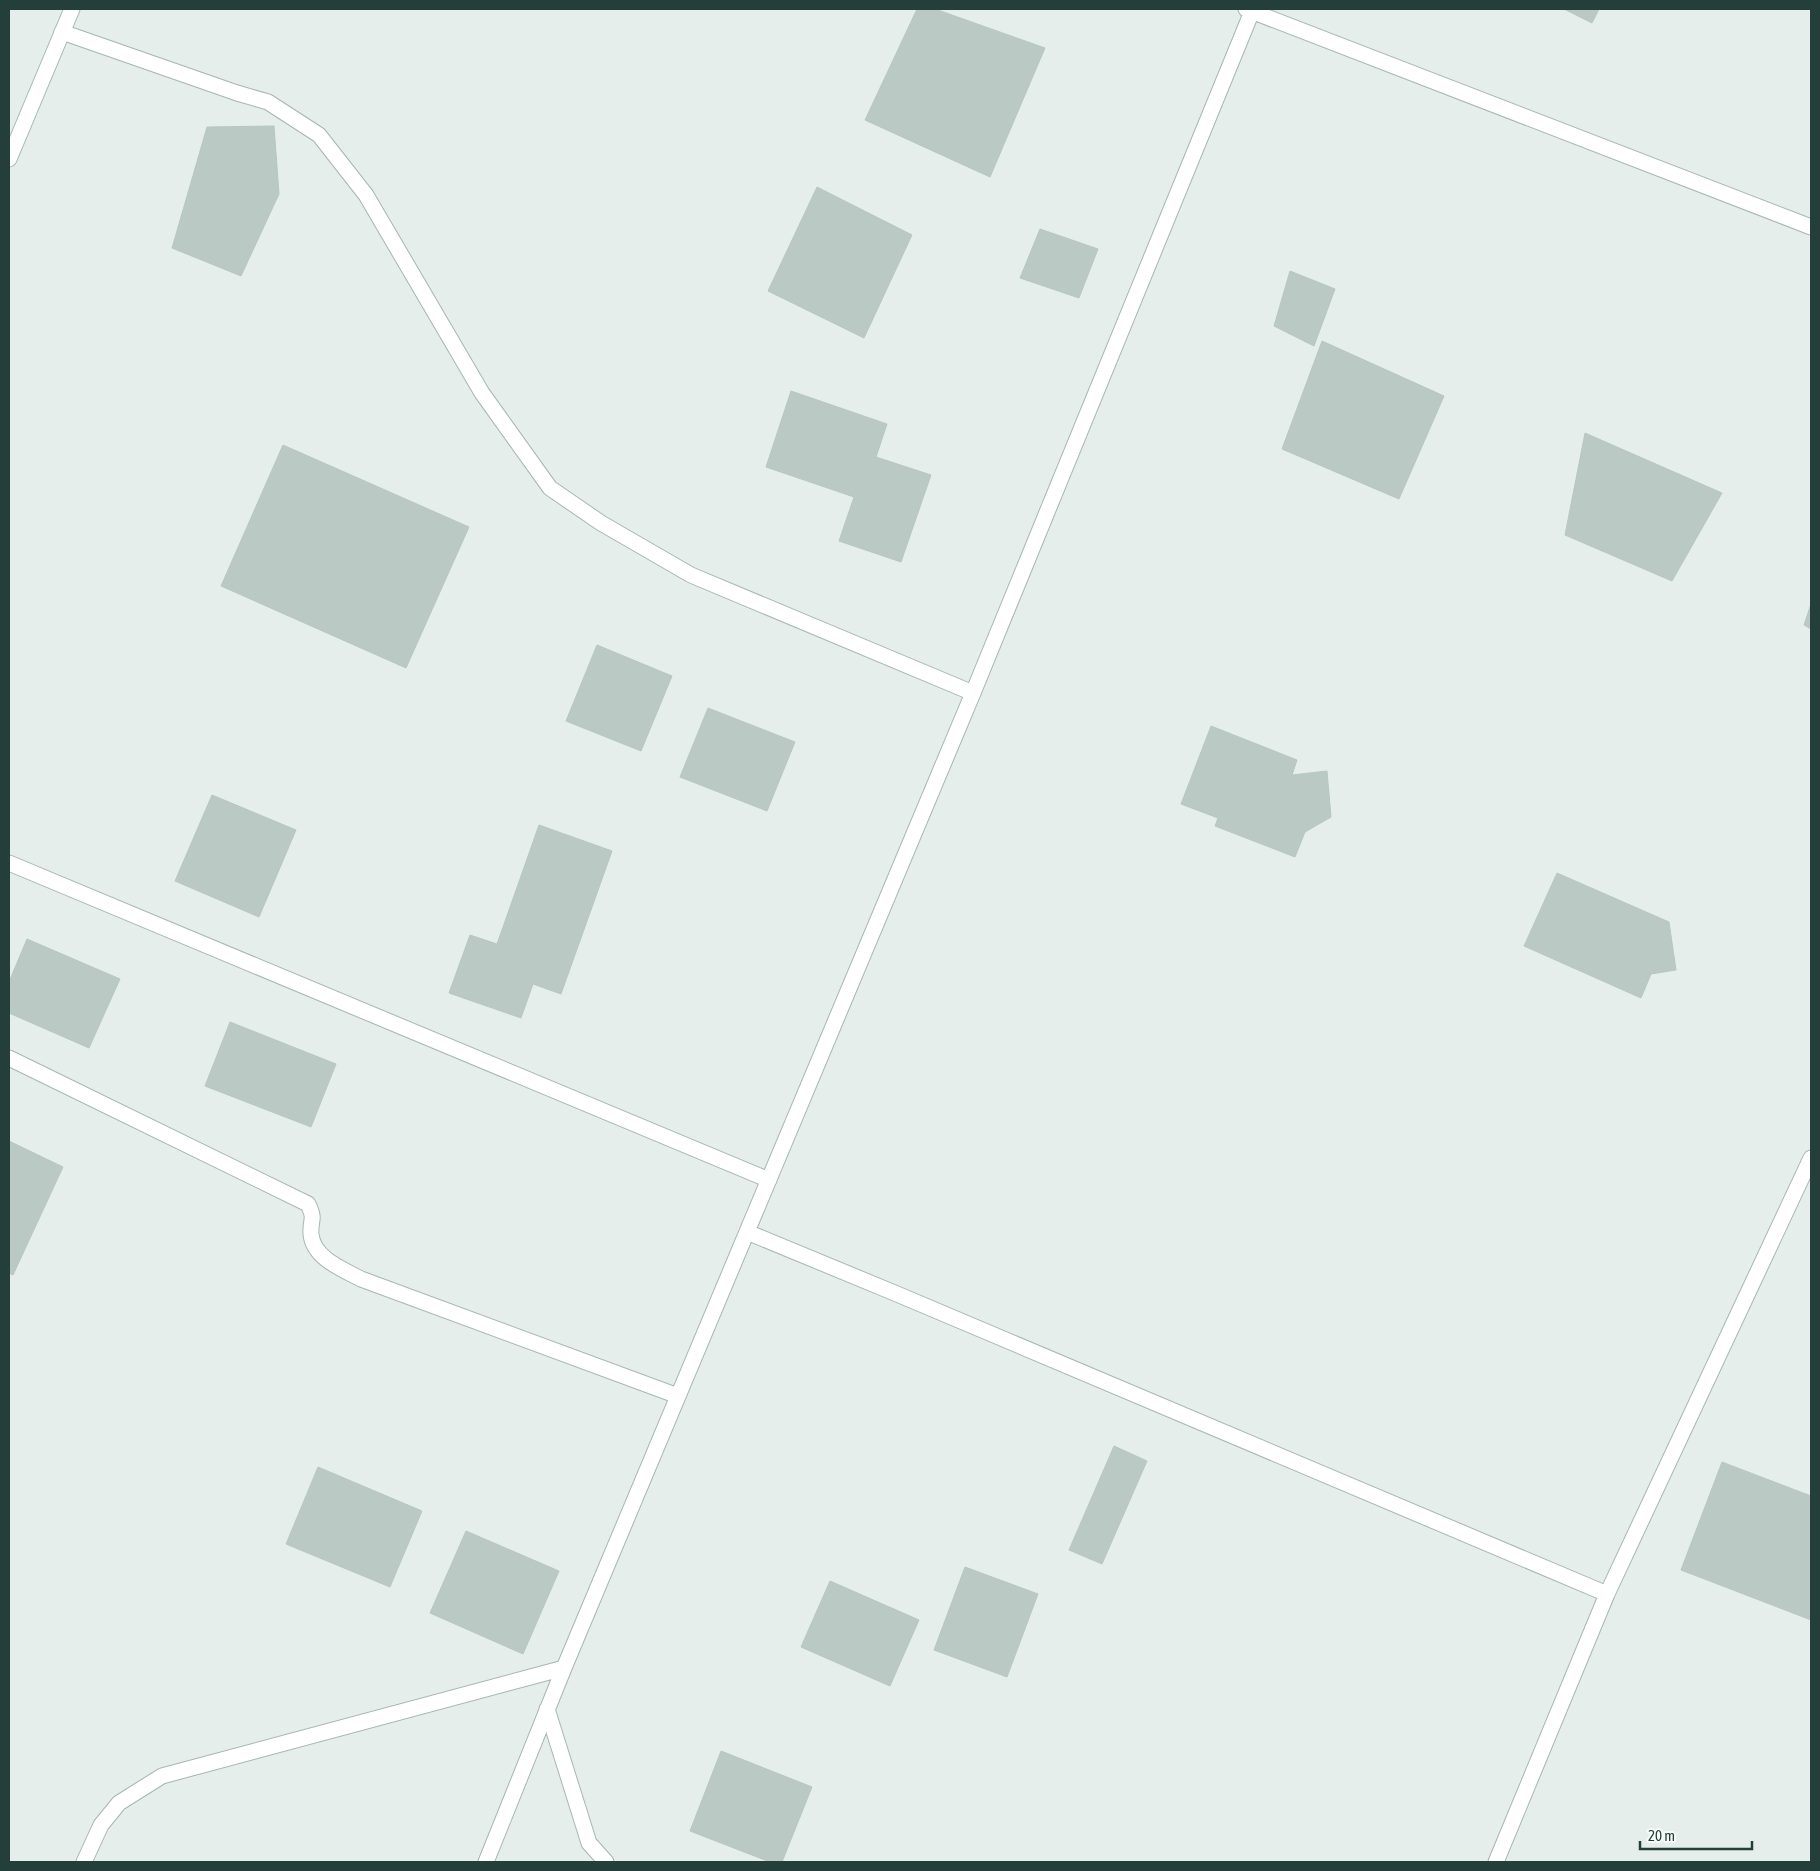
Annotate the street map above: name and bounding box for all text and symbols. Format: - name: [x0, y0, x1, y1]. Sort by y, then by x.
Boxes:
- scale bar: [1640, 1818, 1752, 1850]
- text: 20 m: [1648, 1827, 1675, 1844]

